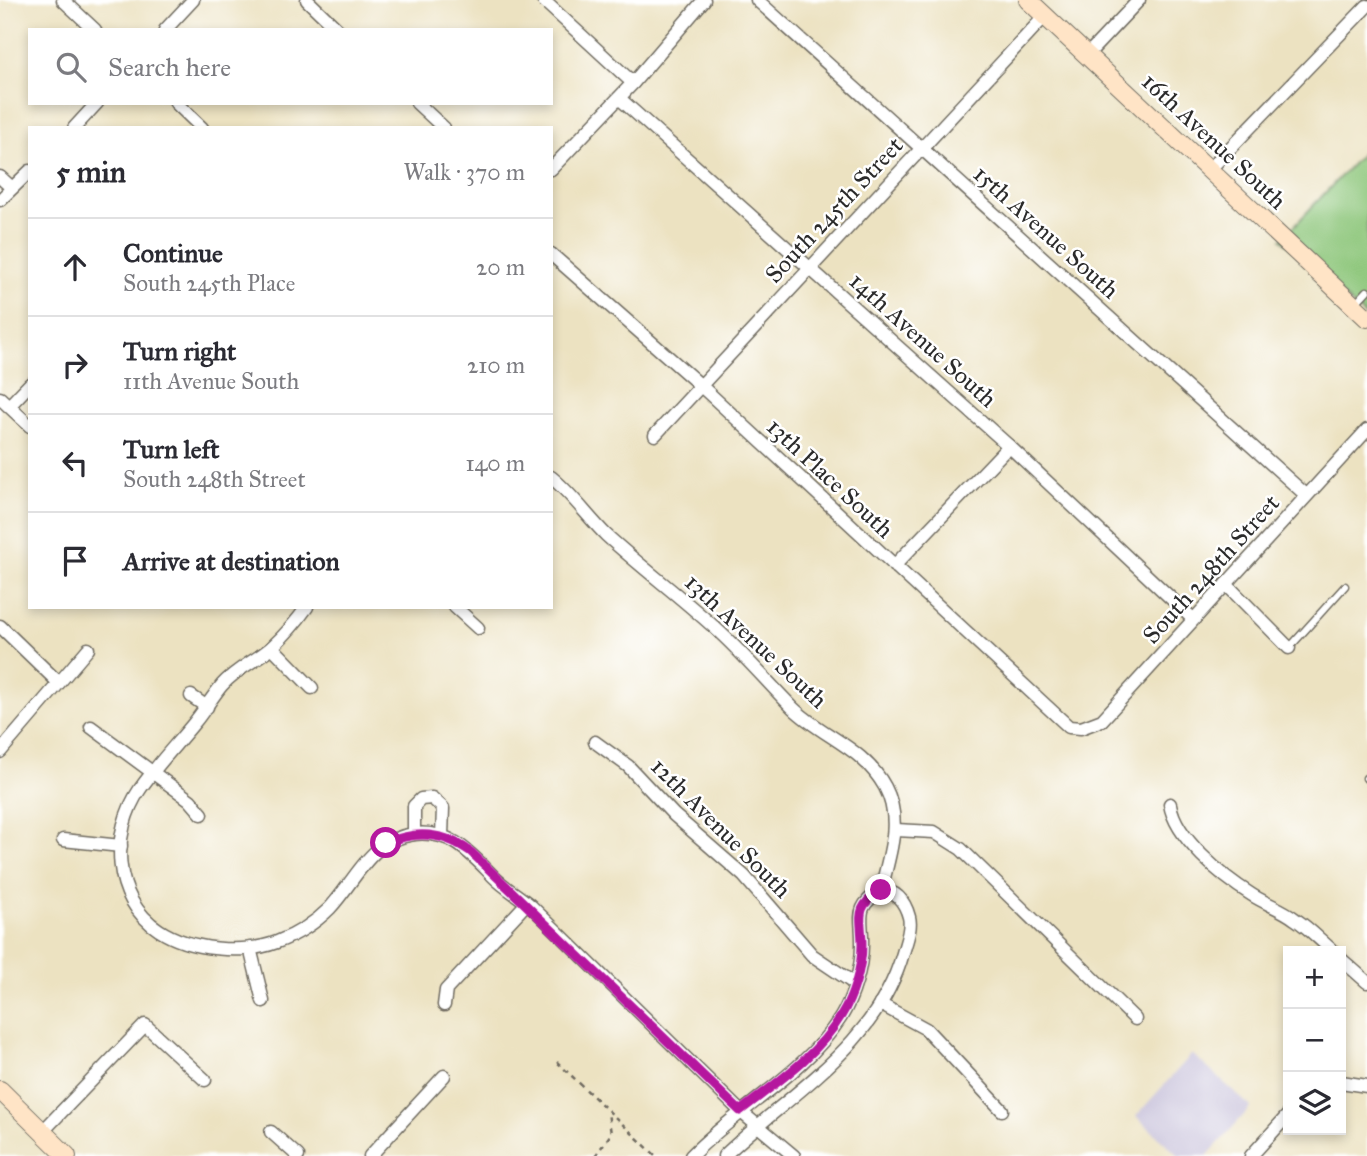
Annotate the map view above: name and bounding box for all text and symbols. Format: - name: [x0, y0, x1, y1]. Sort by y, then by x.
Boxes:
- search box: [28, 28, 553, 105]
- icon: search: [52, 48, 90, 86]
- text: Search here: [108, 51, 231, 83]
- street label: 16th Avenue South: [1136, 66, 1292, 216]
- street label: South 245th Street: [759, 130, 910, 289]
- text: 5 min: [56, 154, 126, 190]
- text: Walk · 370 m: [404, 158, 525, 186]
- street label: 15th Avenue South: [967, 159, 1125, 305]
- text: Continue: [123, 237, 223, 269]
- icon: ahead: [56, 248, 94, 286]
- text: 20 m: [476, 253, 525, 281]
- street label: 14th Avenue South: [843, 266, 1003, 414]
- text: South 245th Place: [123, 269, 295, 297]
- text: Turn right: [123, 335, 236, 367]
- icon: right: [56, 346, 94, 384]
- text: 210 m: [467, 351, 525, 379]
- text: 11th Avenue South: [123, 367, 299, 395]
- street label: 13th Place South: [760, 412, 900, 544]
- text: Turn left: [123, 433, 219, 465]
- icon: left: [56, 444, 94, 482]
- text: 140 m: [465, 449, 525, 477]
- text: South 248th Street: [123, 465, 306, 493]
- street label: South 248th Street: [1136, 488, 1286, 650]
- icon: arrive: [56, 542, 94, 580]
- text: Arrive at destination: [123, 545, 340, 577]
- street label: 13th Avenue South: [678, 567, 834, 715]
- street label: 12th Avenue South: [645, 752, 797, 904]
- route start: [370, 827, 401, 858]
- route end: [865, 874, 896, 905]
- map controls: [1283, 946, 1346, 1135]
- button: +: [1283, 946, 1346, 1009]
- button: −: [1283, 1009, 1346, 1072]
- button: layers: [1283, 1072, 1346, 1135]

